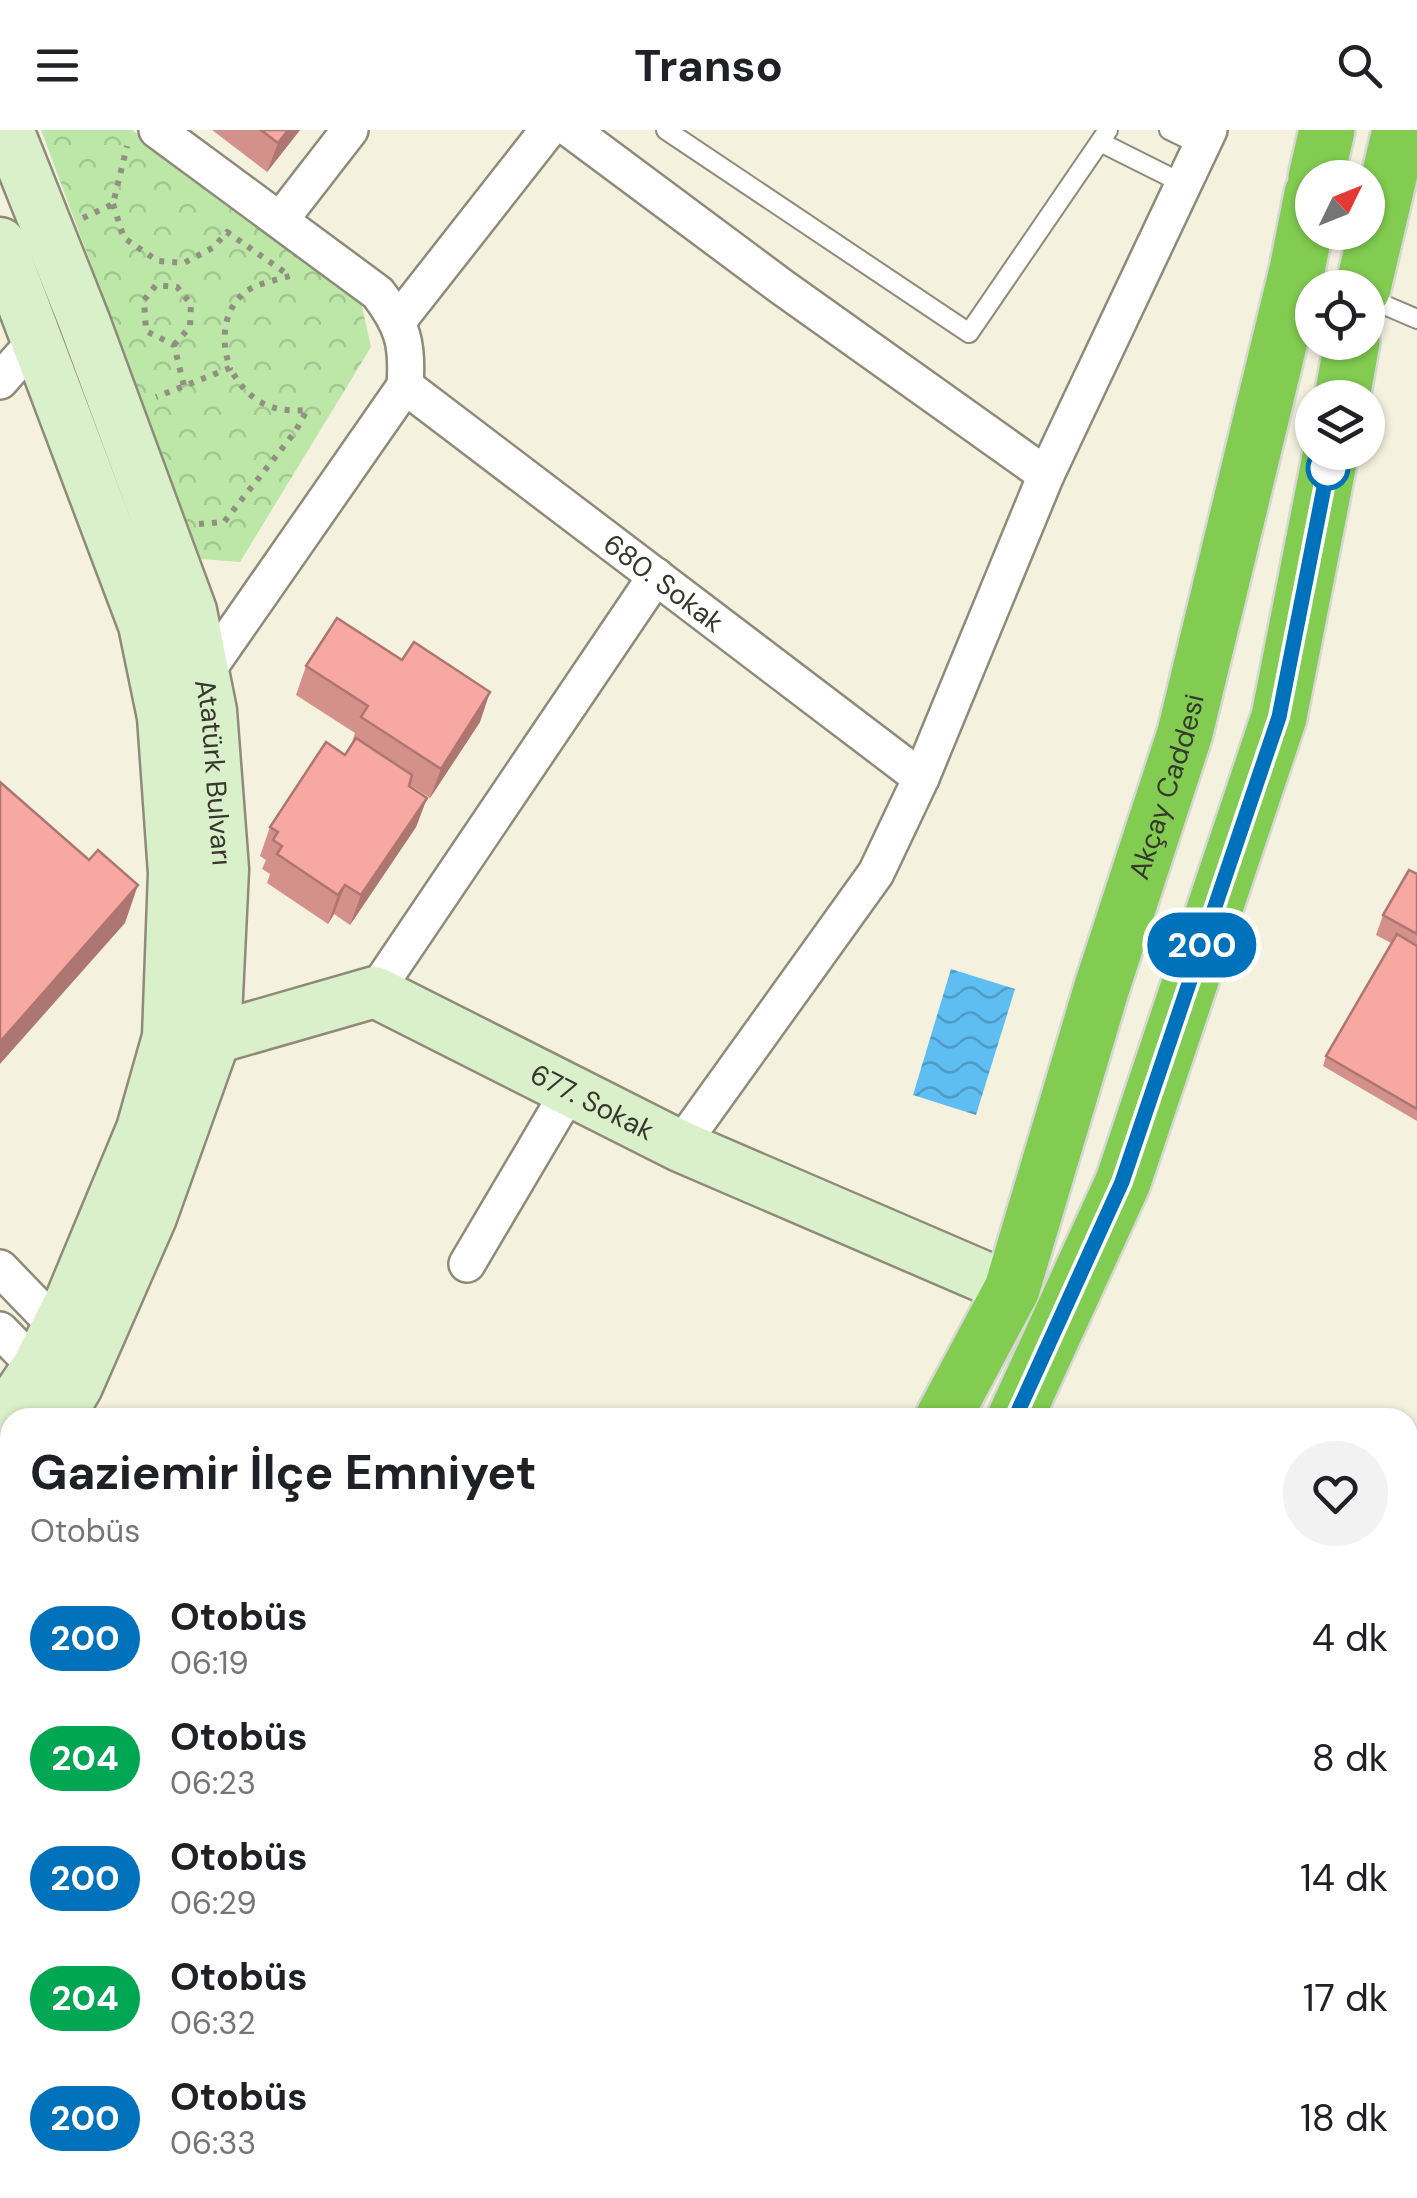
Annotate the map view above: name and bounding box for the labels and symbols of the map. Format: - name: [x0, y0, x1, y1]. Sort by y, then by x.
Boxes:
- north arrow: [1295, 160, 1385, 250]
- unlabelled marker: [1307, 447, 1349, 489]
- street label: 680. Sokak: [596, 525, 731, 641]
- street label: Atatürk Bulvarı: [186, 676, 241, 867]
- street label: Akçay Caddesi: [1120, 690, 1213, 884]
- line badge: 200: [1144, 912, 1260, 978]
- street label: 677. Sokak: [524, 1055, 660, 1149]

